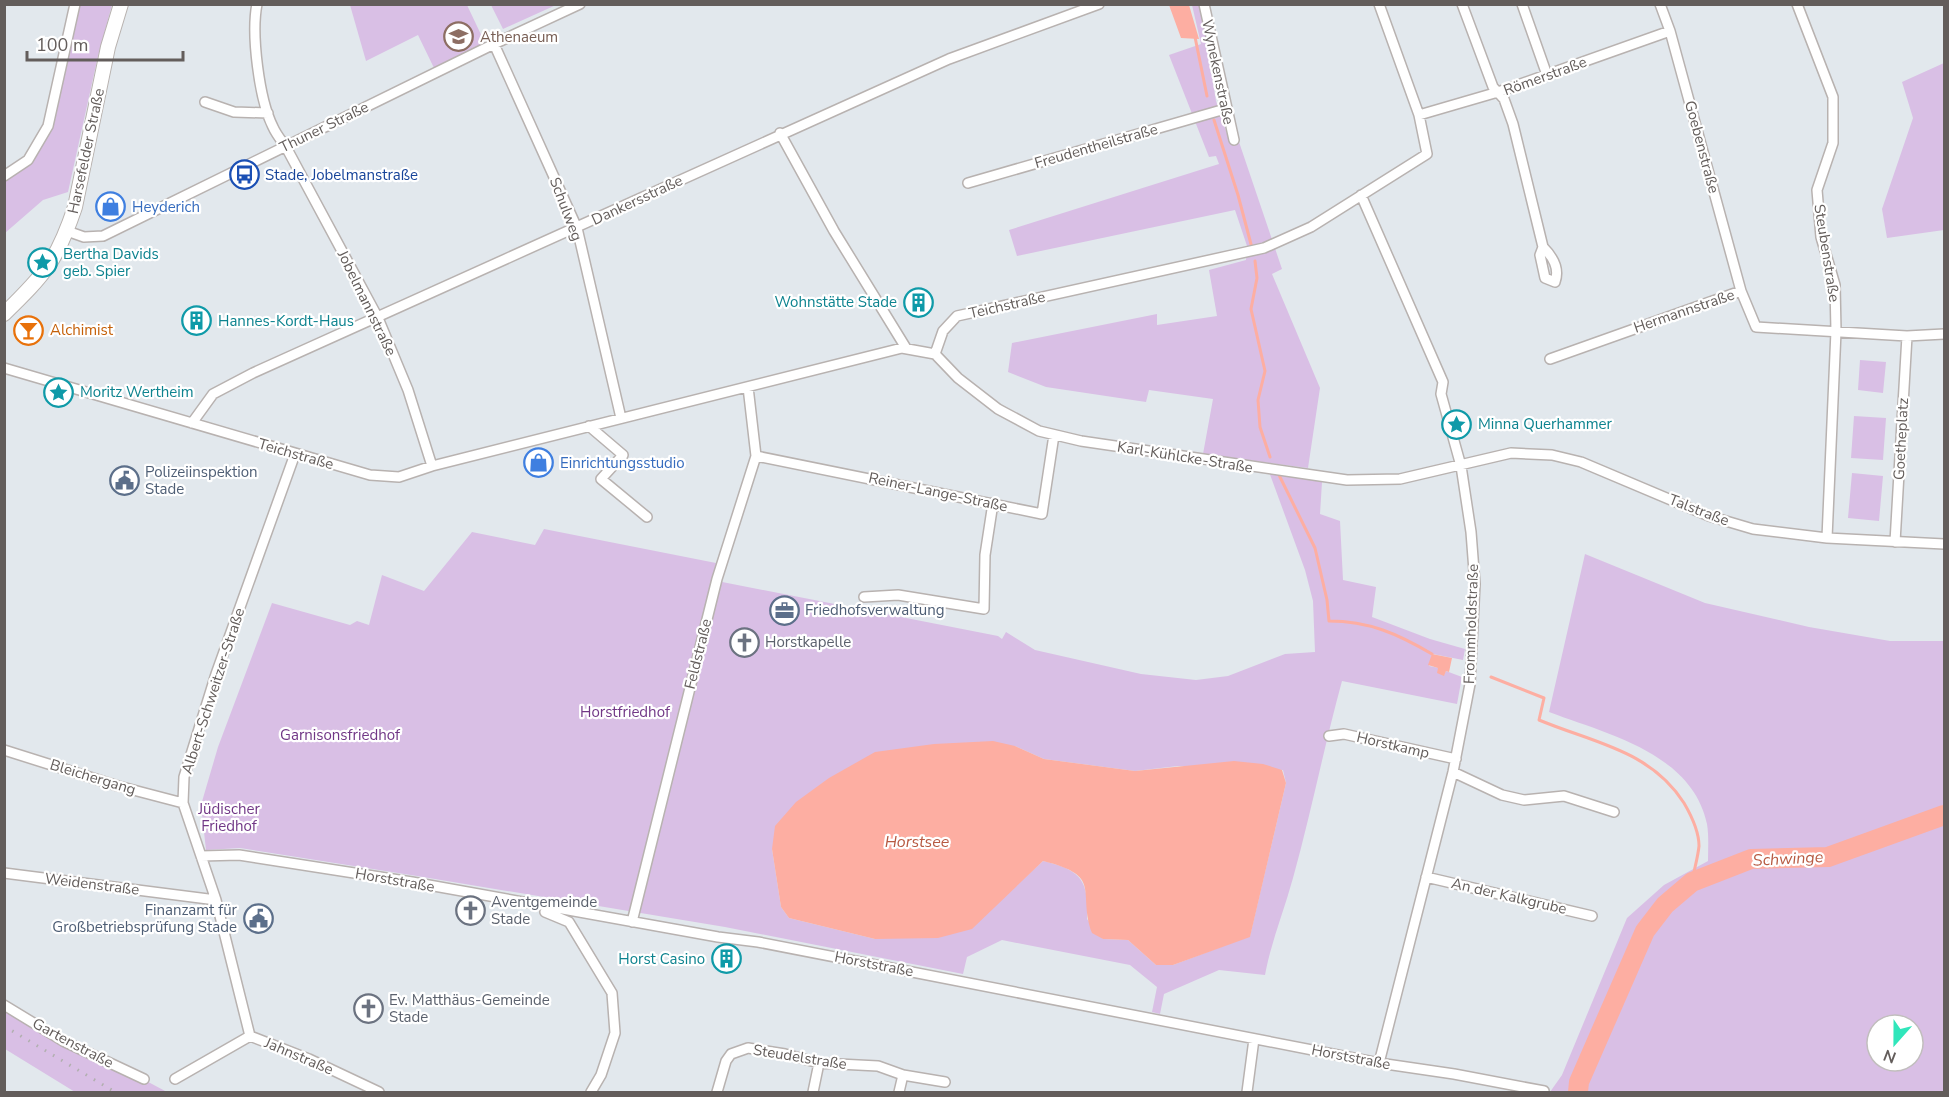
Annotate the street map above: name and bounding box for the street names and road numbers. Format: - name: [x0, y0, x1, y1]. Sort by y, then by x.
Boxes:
- street label: Wynekenstraße: [1197, 18, 1239, 126]
- street label: Römerstraße: [1501, 52, 1589, 100]
- street label: Harsefelder Straße: [63, 86, 109, 216]
- street label: Thuner Straße: [276, 97, 372, 157]
- street label: Goebenstraße: [1680, 98, 1724, 196]
- street label: Freudentheilstraße: [1032, 119, 1160, 173]
- street label: Dankersstraße: [588, 170, 686, 230]
- street label: Schulweg: [545, 174, 587, 244]
- street label: Steubenstraße: [1809, 203, 1845, 303]
- street label: Jobelmannstraße: [332, 246, 401, 359]
- street label: Hermannstraße: [1631, 284, 1737, 338]
- street label: Teichstraße: [967, 287, 1047, 323]
- street label: Goetheplatz: [1889, 397, 1913, 481]
- street label: Teichstraße: [256, 434, 336, 474]
- street label: Karl-Kühlcke-Straße: [1116, 436, 1254, 478]
- street label: Reiner-Lange-Straße: [867, 467, 1009, 517]
- street label: Talstraße: [1666, 489, 1732, 531]
- street label: Frommholdstraße: [1459, 564, 1483, 684]
- street label: Albert-Schweitzer-Straße: [177, 605, 249, 777]
- street label: Feldstraße: [680, 617, 716, 691]
- street label: Horstkamp: [1355, 727, 1432, 763]
- street label: Bleichergang: [48, 754, 138, 800]
- street label: Horststraße: [354, 863, 436, 897]
- street label: Weidenstraße: [44, 868, 140, 900]
- street label: An der Kalkgrube: [1449, 873, 1569, 919]
- street label: Horststraße: [833, 947, 915, 981]
- street label: Gartenstraße: [29, 1013, 117, 1073]
- street label: Jahnstraße: [261, 1032, 336, 1079]
- street label: Steudelstraße: [752, 1040, 848, 1074]
- street label: Horststraße: [1310, 1040, 1392, 1074]

